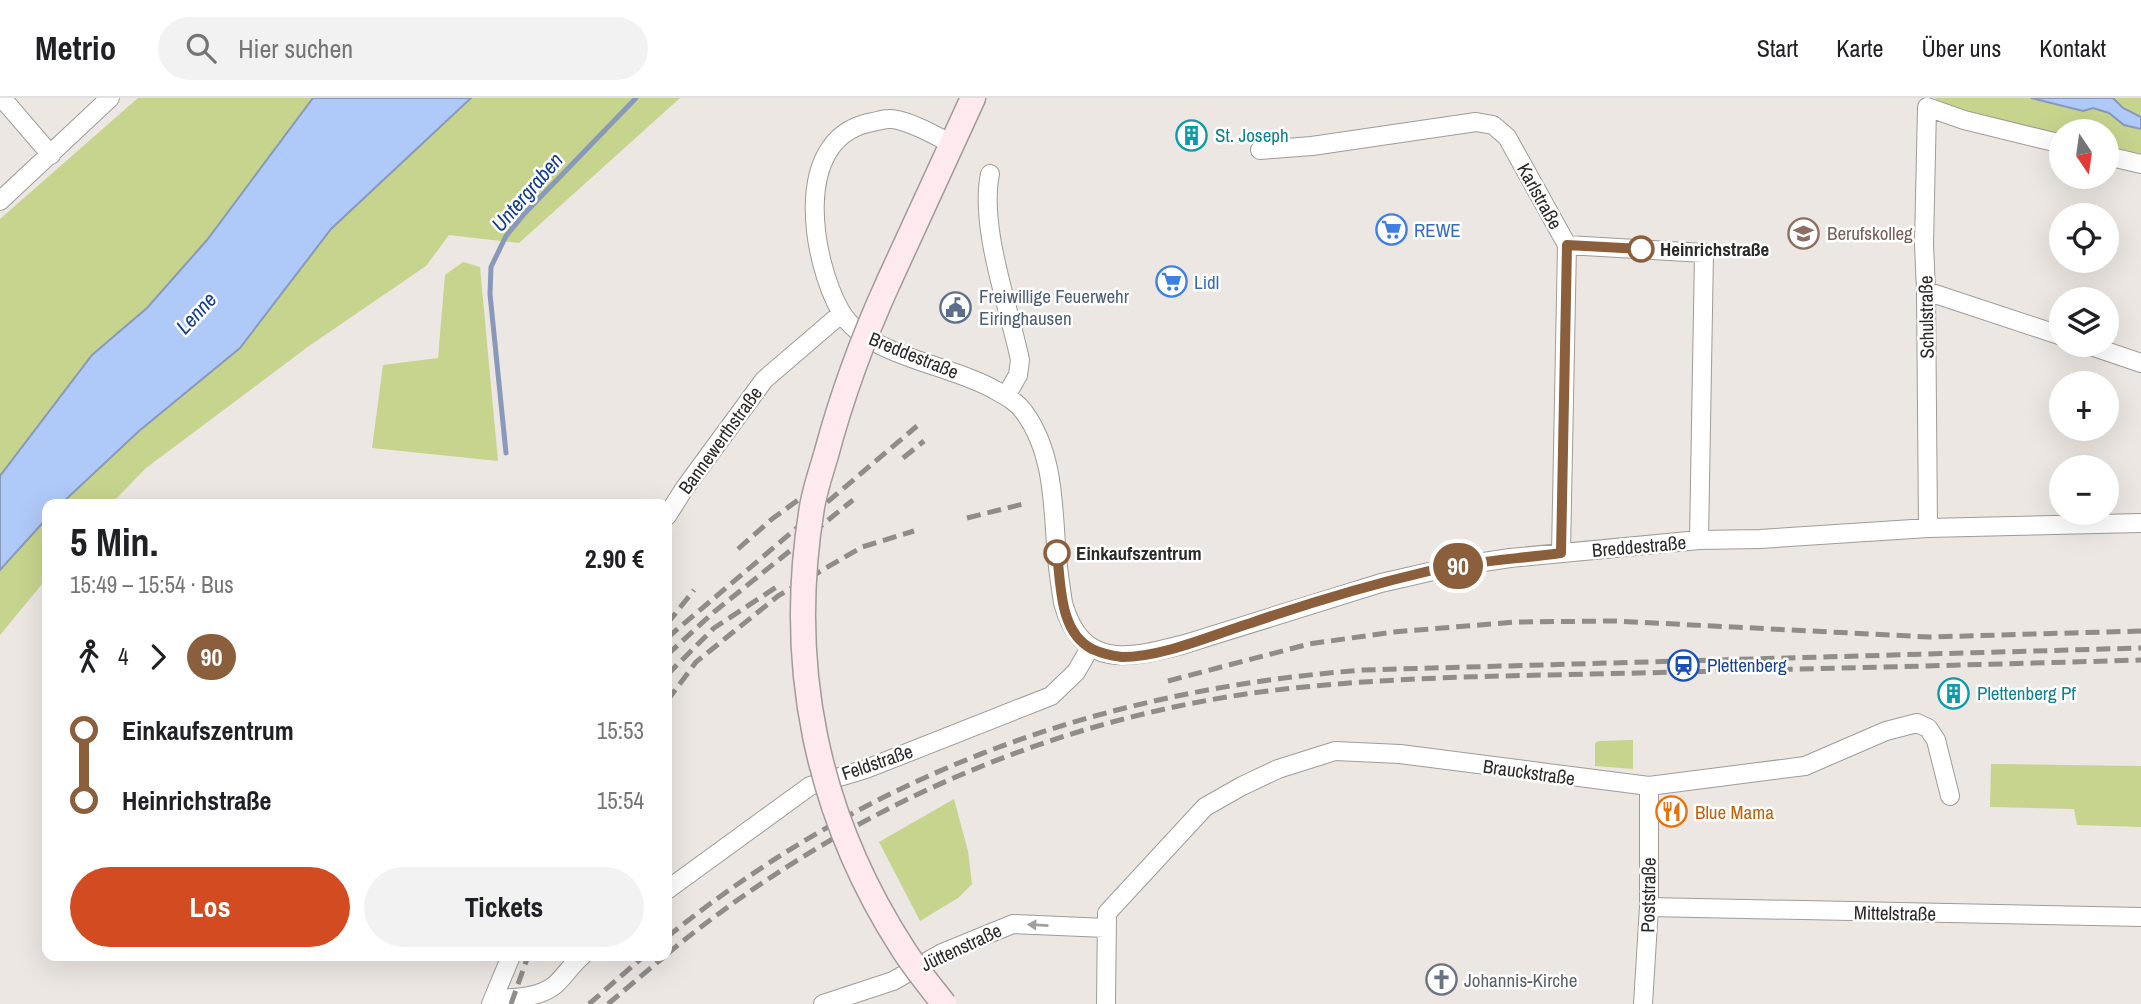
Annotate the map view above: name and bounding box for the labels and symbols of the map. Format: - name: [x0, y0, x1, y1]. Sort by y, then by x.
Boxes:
- building icon: St. Joseph: [1175, 118, 1209, 152]
- north arrow: [2049, 119, 2119, 189]
- place label: St. Joseph: [1215, 122, 1289, 148]
- water label: Untergraben: [485, 146, 569, 238]
- street label: Karlstraße: [1511, 158, 1569, 234]
- supermarket icon: REWE: [1374, 213, 1408, 247]
- school or university icon: Berufskolleg: [1787, 216, 1821, 250]
- place label: REWE: [1414, 217, 1461, 243]
- place label: Berufskolleg: [1827, 220, 1913, 246]
- marker: Heinrichstraße: [1628, 236, 1654, 262]
- place label: Heinrichstraße: [1660, 236, 1769, 262]
- supermarket icon: Lidl: [1154, 265, 1188, 299]
- place label: Lidl: [1194, 269, 1219, 295]
- street label: Schulstraße: [1912, 275, 1940, 359]
- place label: Freiwillige Feuerwehr Eiringhausen: [979, 283, 1130, 331]
- water label: Lenne: [169, 286, 223, 340]
- public building icon: Freiwillige Feuerwehr Eiringhausen: [939, 290, 973, 324]
- street label: Breddestraße: [865, 325, 963, 385]
- street label: Bannewerthstraße: [672, 381, 768, 499]
- street label: Breddestraße: [1591, 529, 1687, 563]
- marker: Einkaufszentrum: [1044, 540, 1070, 566]
- place label: Einkaufszentrum: [1076, 540, 1202, 566]
- line badge: 90: [1426, 543, 1490, 589]
- station icon: Plettenberg: [1667, 648, 1701, 682]
- place label: Plettenberg: [1707, 652, 1787, 678]
- building icon: Plettenberg Pf: [1937, 676, 1971, 710]
- place label: Plettenberg Pf: [1977, 680, 2076, 706]
- street label: Feldstraße: [838, 738, 916, 786]
- street label: Brauckstraße: [1481, 753, 1577, 791]
- restaurant icon: Blue Mama: [1655, 795, 1689, 829]
- place label: Blue Mama: [1695, 799, 1774, 825]
- street label: Poststraße: [1634, 857, 1662, 933]
- street label: Mittelstraße: [1854, 899, 1936, 927]
- street label: Jüttenstraße: [916, 917, 1006, 977]
- one-way arrow: [1027, 919, 1049, 930]
- church icon: Johannis-Kirche: [1424, 963, 1458, 997]
- place label: Johannis-Kirche: [1464, 967, 1577, 993]

